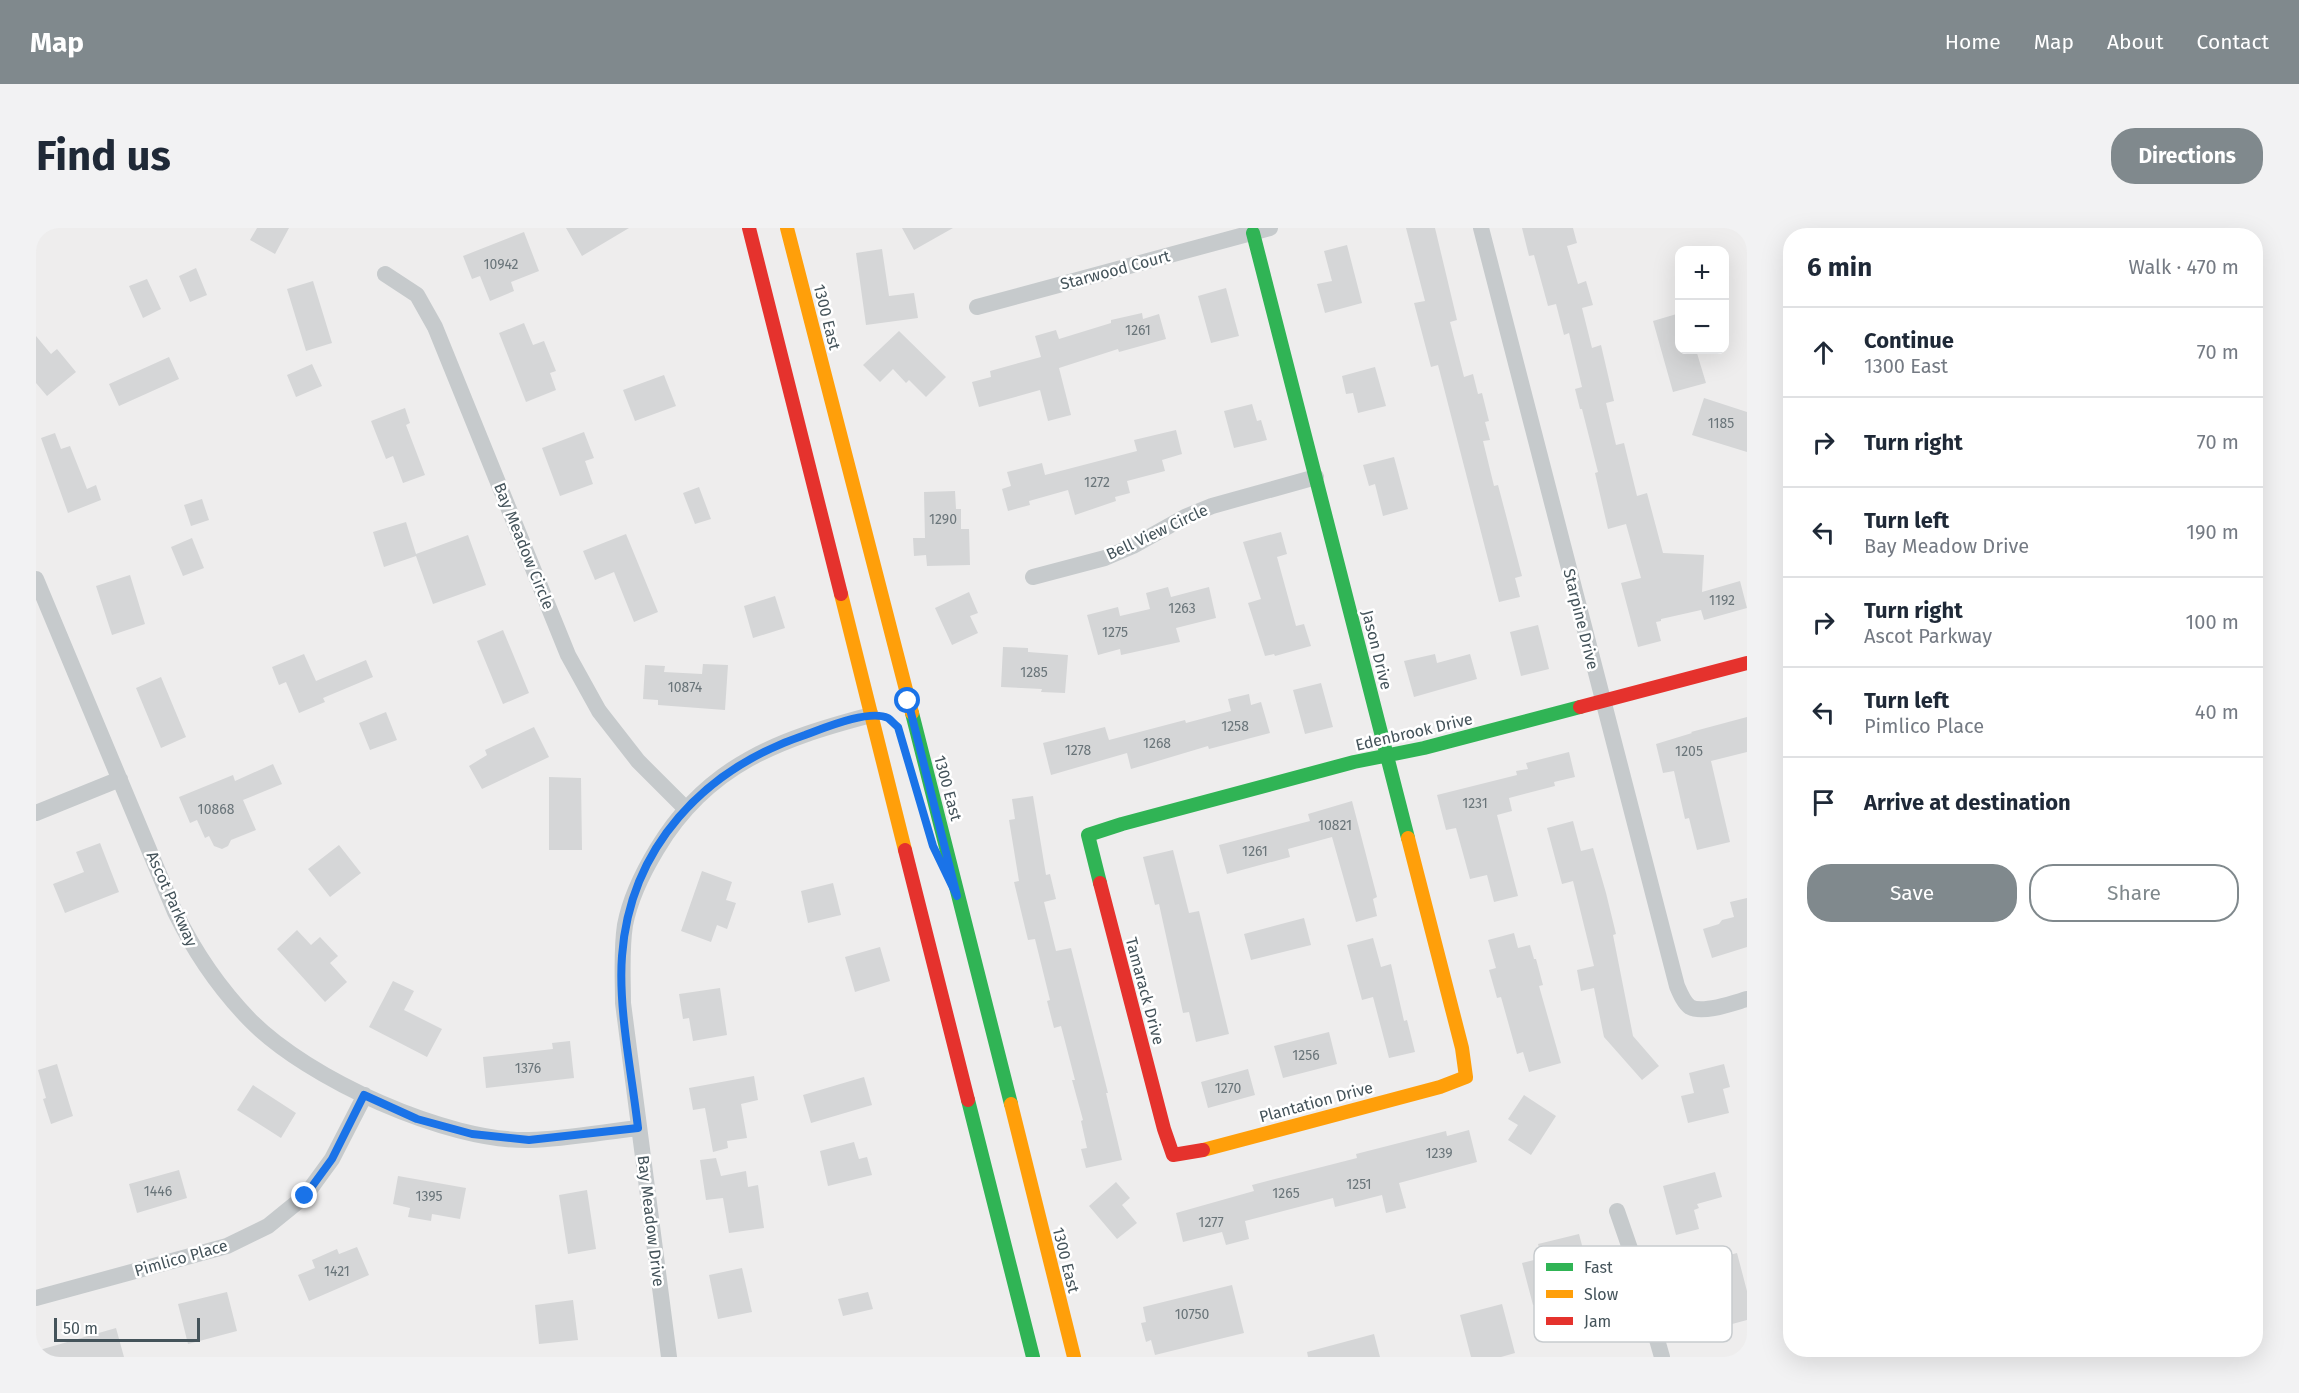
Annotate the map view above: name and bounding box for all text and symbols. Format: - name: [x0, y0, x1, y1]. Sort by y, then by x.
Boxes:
- text: Map: [30, 26, 84, 59]
- text: Home: [1945, 29, 2001, 55]
- text: Map: [2034, 29, 2074, 55]
- text: About: [2107, 29, 2164, 55]
- text: Contact: [2197, 29, 2269, 55]
- button: Directions: [2111, 128, 2263, 184]
- text: Find us: [36, 131, 171, 181]
- street label: Starwood Court: [1058, 246, 1172, 294]
- map controls: [1675, 246, 1729, 354]
- button: +: [1675, 246, 1729, 300]
- text: 6 min: [1807, 252, 1872, 283]
- text: Walk · 470 m: [2129, 255, 2239, 279]
- house number: 10942: [483, 256, 519, 273]
- street label: 1300 East: [810, 282, 844, 352]
- button: −: [1675, 300, 1729, 354]
- house number: 1261: [1125, 322, 1151, 339]
- text: Continue: [1864, 327, 1954, 354]
- icon: ahead: [1807, 336, 1840, 369]
- text: 70 m: [2197, 340, 2239, 364]
- text: 1300 East: [1864, 354, 1948, 378]
- house number: 1185: [1708, 415, 1734, 432]
- icon: right: [1807, 426, 1840, 459]
- text: Turn right: [1864, 429, 1963, 456]
- text: 70 m: [2197, 430, 2239, 454]
- house number: 1272: [1084, 474, 1110, 491]
- street label: Bay Meadow Circle: [490, 480, 558, 612]
- street label: Bell View Circle: [1103, 500, 1211, 564]
- text: Turn left: [1864, 507, 1949, 534]
- house number: 1290: [929, 511, 957, 528]
- icon: left: [1807, 516, 1840, 549]
- text: 190 m: [2186, 520, 2239, 544]
- text: Bay Meadow Drive: [1864, 534, 2029, 558]
- street label: Starpine Drive: [1559, 567, 1603, 671]
- house number: 1192: [1709, 592, 1735, 609]
- text: Turn right: [1864, 597, 1963, 624]
- house number: 1263: [1168, 600, 1196, 617]
- icon: right: [1807, 606, 1840, 639]
- street label: Jason Drive: [1358, 608, 1396, 692]
- text: 100 m: [2186, 610, 2239, 634]
- house number: 1275: [1102, 624, 1128, 641]
- text: Ascot Parkway: [1864, 624, 1992, 648]
- house number: 1285: [1020, 664, 1048, 681]
- house number: 10874: [668, 679, 703, 696]
- route start: [894, 687, 920, 713]
- text: Turn left: [1864, 687, 1949, 714]
- icon: left: [1807, 696, 1840, 729]
- text: 40 m: [2195, 700, 2239, 724]
- street label: Edenbrook Drive: [1354, 709, 1474, 755]
- text: Pimlico Place: [1864, 714, 1984, 738]
- house number: 1258: [1221, 718, 1249, 735]
- house number: 1268: [1143, 735, 1171, 752]
- house number: 1278: [1065, 742, 1092, 759]
- house number: 1205: [1675, 743, 1703, 760]
- street label: 1300 East: [930, 753, 966, 823]
- icon: arrive: [1807, 786, 1840, 819]
- text: Arrive at destination: [1864, 789, 2071, 816]
- house number: 1231: [1462, 795, 1488, 812]
- house number: 10868: [198, 801, 235, 818]
- house number: 10821: [1318, 817, 1352, 834]
- house number: 1261: [1242, 843, 1268, 860]
- street label: Ascot Parkway: [142, 848, 202, 950]
- button: Save: [1807, 864, 2017, 922]
- button: Share: [2029, 864, 2239, 922]
- street label: Tamarack Drive: [1122, 935, 1168, 1047]
- house number: 1256: [1292, 1047, 1320, 1064]
- house number: 1376: [515, 1060, 541, 1077]
- street label: Plantation Drive: [1257, 1078, 1375, 1126]
- house number: 1270: [1215, 1080, 1242, 1097]
- house number: 1239: [1425, 1145, 1453, 1162]
- street label: Bay Meadow Drive: [634, 1154, 668, 1288]
- house number: 1251: [1346, 1176, 1372, 1193]
- route end: [291, 1182, 317, 1208]
- house number: 1446: [144, 1183, 172, 1200]
- house number: 1265: [1272, 1185, 1300, 1202]
- house number: 1395: [415, 1188, 443, 1205]
- house number: 1277: [1198, 1214, 1224, 1231]
- street label: 1300 East: [1049, 1225, 1083, 1295]
- street label: Pimlico Place: [132, 1236, 230, 1280]
- legend: [1534, 1246, 1732, 1342]
- text: Fast: [1584, 1258, 1613, 1277]
- house number: 1421: [324, 1263, 350, 1280]
- text: Slow: [1584, 1285, 1619, 1304]
- house number: 10750: [1175, 1306, 1209, 1323]
- text: Jam: [1584, 1312, 1611, 1331]
- scale bar: [54, 1315, 200, 1342]
- text: 50 m: [63, 1319, 98, 1338]

